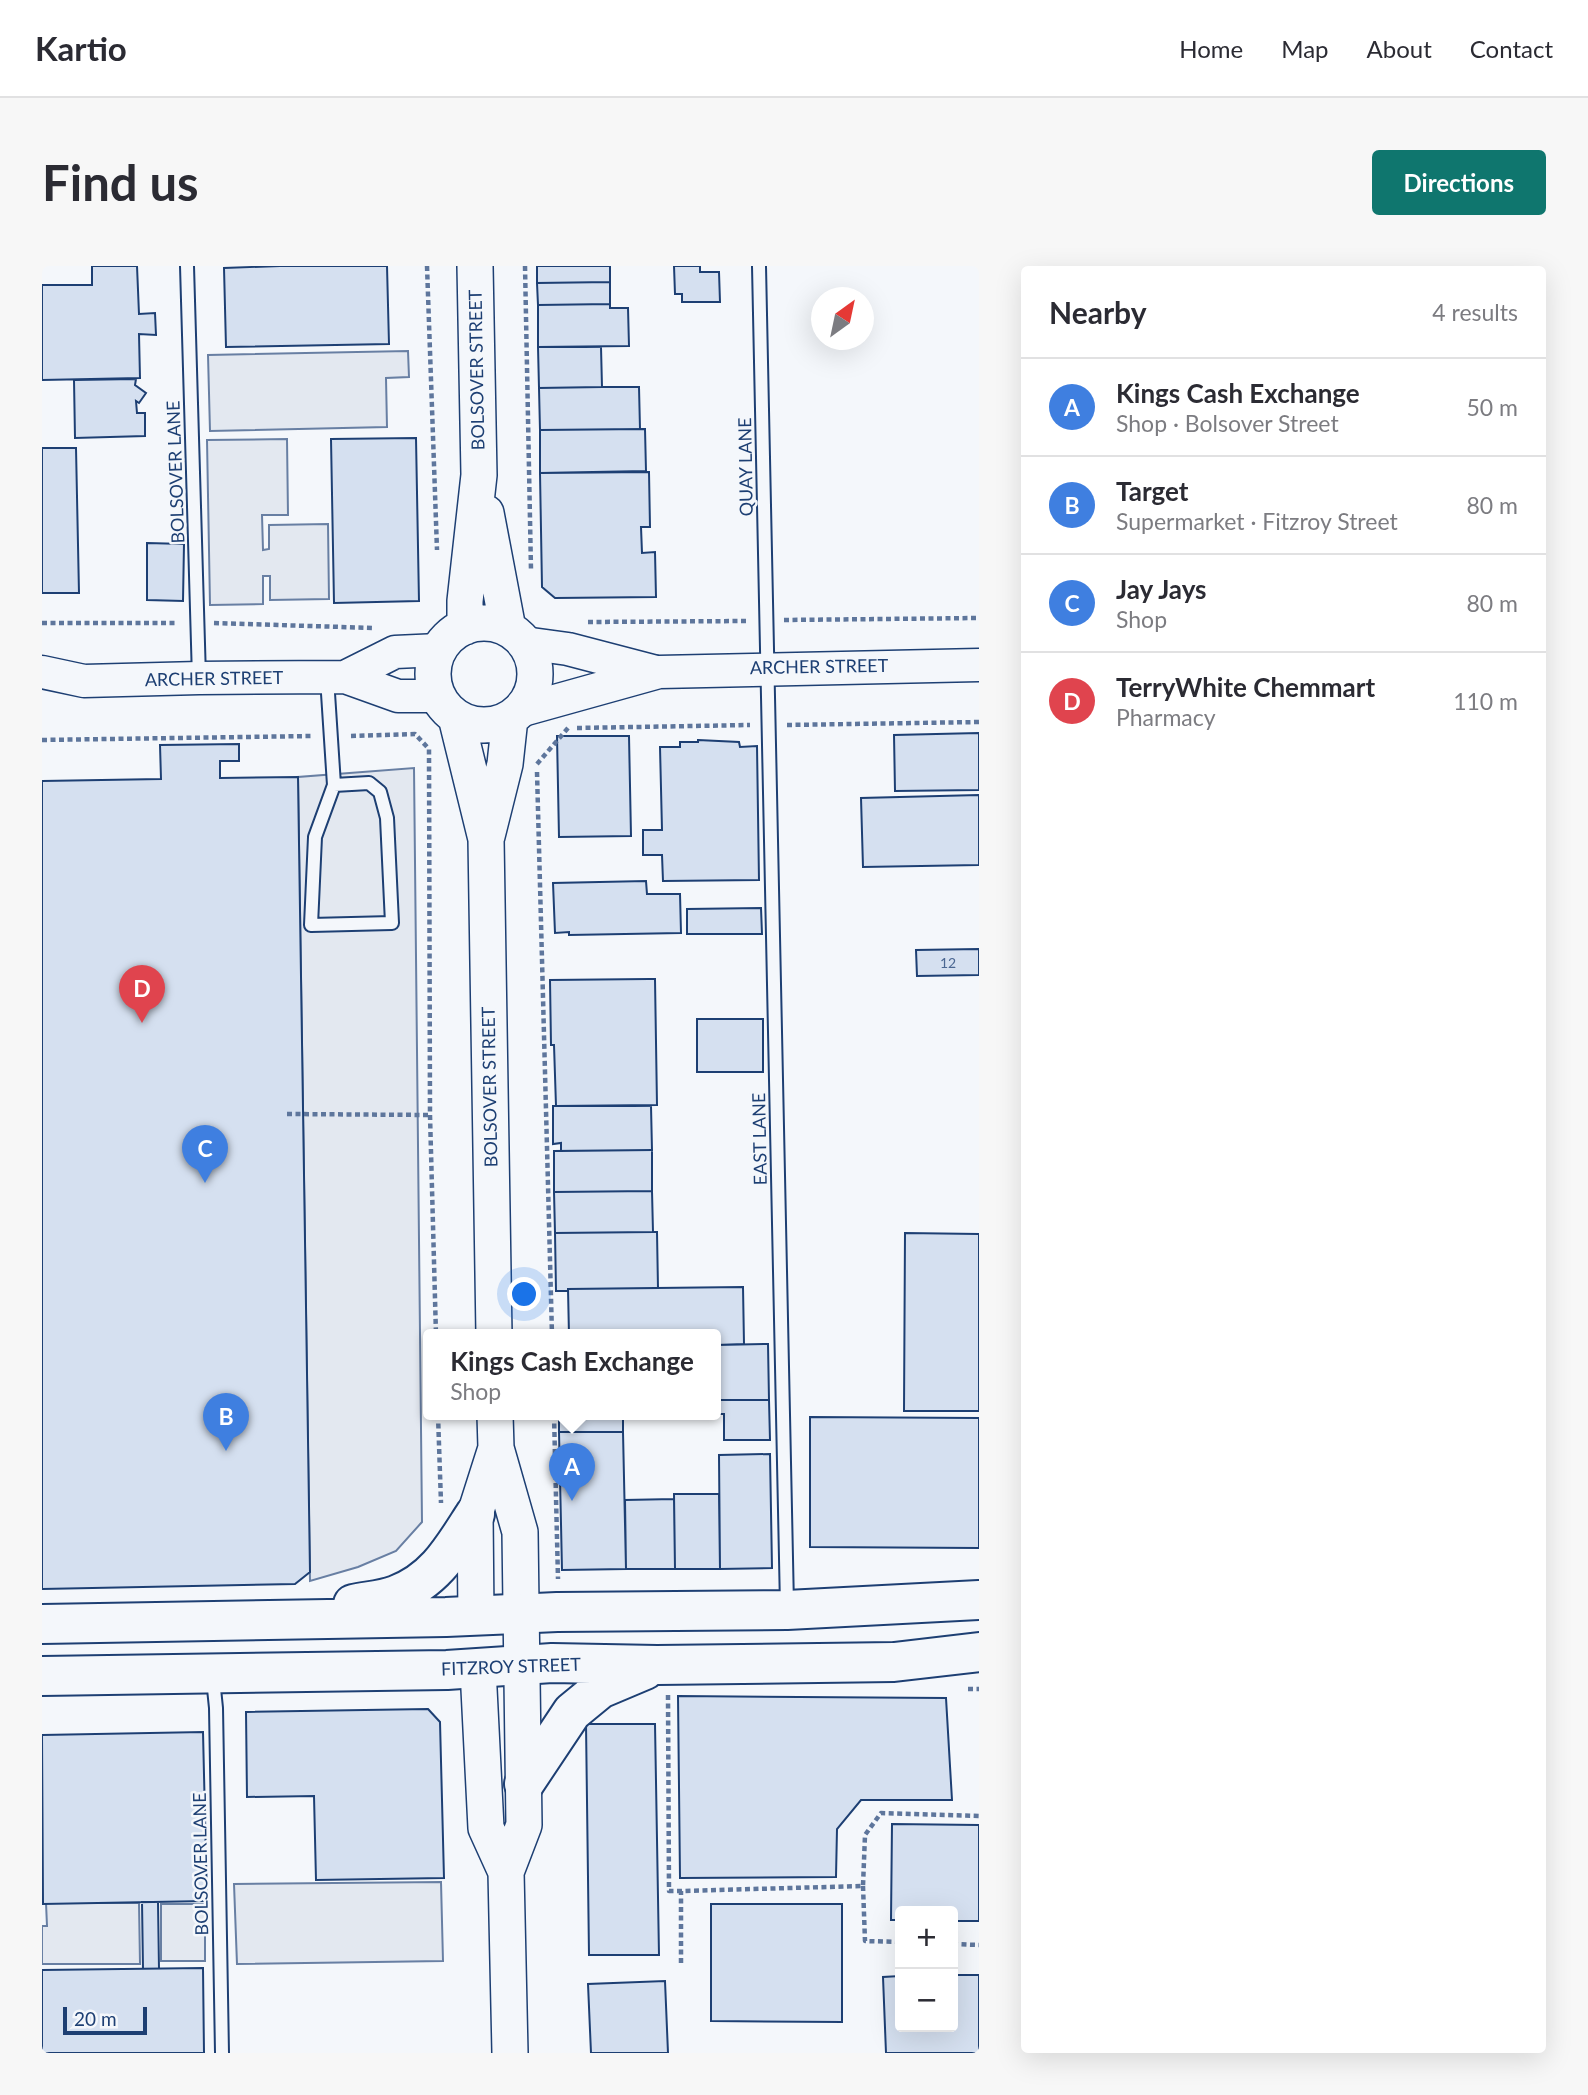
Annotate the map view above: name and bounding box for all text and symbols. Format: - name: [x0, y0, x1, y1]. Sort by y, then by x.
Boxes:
- text: Kartio: [35, 28, 127, 68]
- text: Home: [1179, 34, 1243, 63]
- text: Map: [1281, 34, 1329, 63]
- text: About: [1367, 34, 1432, 63]
- text: Contact: [1470, 34, 1553, 63]
- button: Directions: [1372, 150, 1546, 215]
- text: Find us: [42, 153, 199, 211]
- north arrow: [811, 287, 874, 350]
- street label: BOLSOVER STREET: [464, 289, 488, 451]
- text: Nearby: [1049, 294, 1147, 330]
- text: 4 results: [1432, 298, 1518, 326]
- text: Kings Cash Exchange: [1116, 377, 1360, 409]
- text: A: [1064, 393, 1080, 421]
- text: 50 m: [1467, 393, 1518, 421]
- street label: BOLSOVER LANE: [162, 400, 188, 544]
- text: Shop · Bolsover Street: [1116, 409, 1339, 437]
- street label: QUAY LANE: [733, 417, 757, 517]
- text: Target: [1116, 475, 1188, 507]
- text: B: [1064, 491, 1080, 519]
- text: 80 m: [1467, 491, 1518, 519]
- text: Supermarket · Fitzroy Street: [1116, 507, 1398, 535]
- text: Jay Jays: [1116, 573, 1207, 605]
- text: C: [1064, 589, 1080, 617]
- text: 80 m: [1467, 589, 1518, 617]
- text: Shop: [1116, 605, 1167, 633]
- street label: ARCHER STREET: [750, 654, 889, 678]
- street label: ARCHER STREET: [145, 666, 284, 690]
- text: TerryWhite Chemmart: [1116, 671, 1375, 703]
- text: D: [1063, 687, 1081, 715]
- text: 110 m: [1453, 687, 1518, 715]
- text: Pharmacy: [1116, 703, 1216, 731]
- house number: 12: [940, 954, 956, 971]
- pin: D: [119, 965, 165, 1023]
- street label: BOLSOVER STREET: [477, 1006, 501, 1168]
- street label: EAST LANE: [747, 1093, 771, 1186]
- pin: C: [182, 1125, 228, 1183]
- your location: [507, 1277, 541, 1311]
- popup: [423, 1329, 721, 1420]
- text: Kings Cash Exchange: [450, 1345, 694, 1377]
- text: Shop: [450, 1377, 501, 1405]
- pin: B: [203, 1393, 249, 1451]
- pin: A: [549, 1443, 595, 1501]
- street label: FITZROY STREET: [441, 1653, 582, 1679]
- street label: BOLSOVER LANE: [188, 1792, 212, 1936]
- map controls: [895, 1906, 958, 2032]
- button: +: [895, 1906, 958, 1969]
- button: −: [895, 1969, 958, 2032]
- scale bar: [63, 2004, 147, 2036]
- text: 20 m: [74, 2007, 117, 2030]

